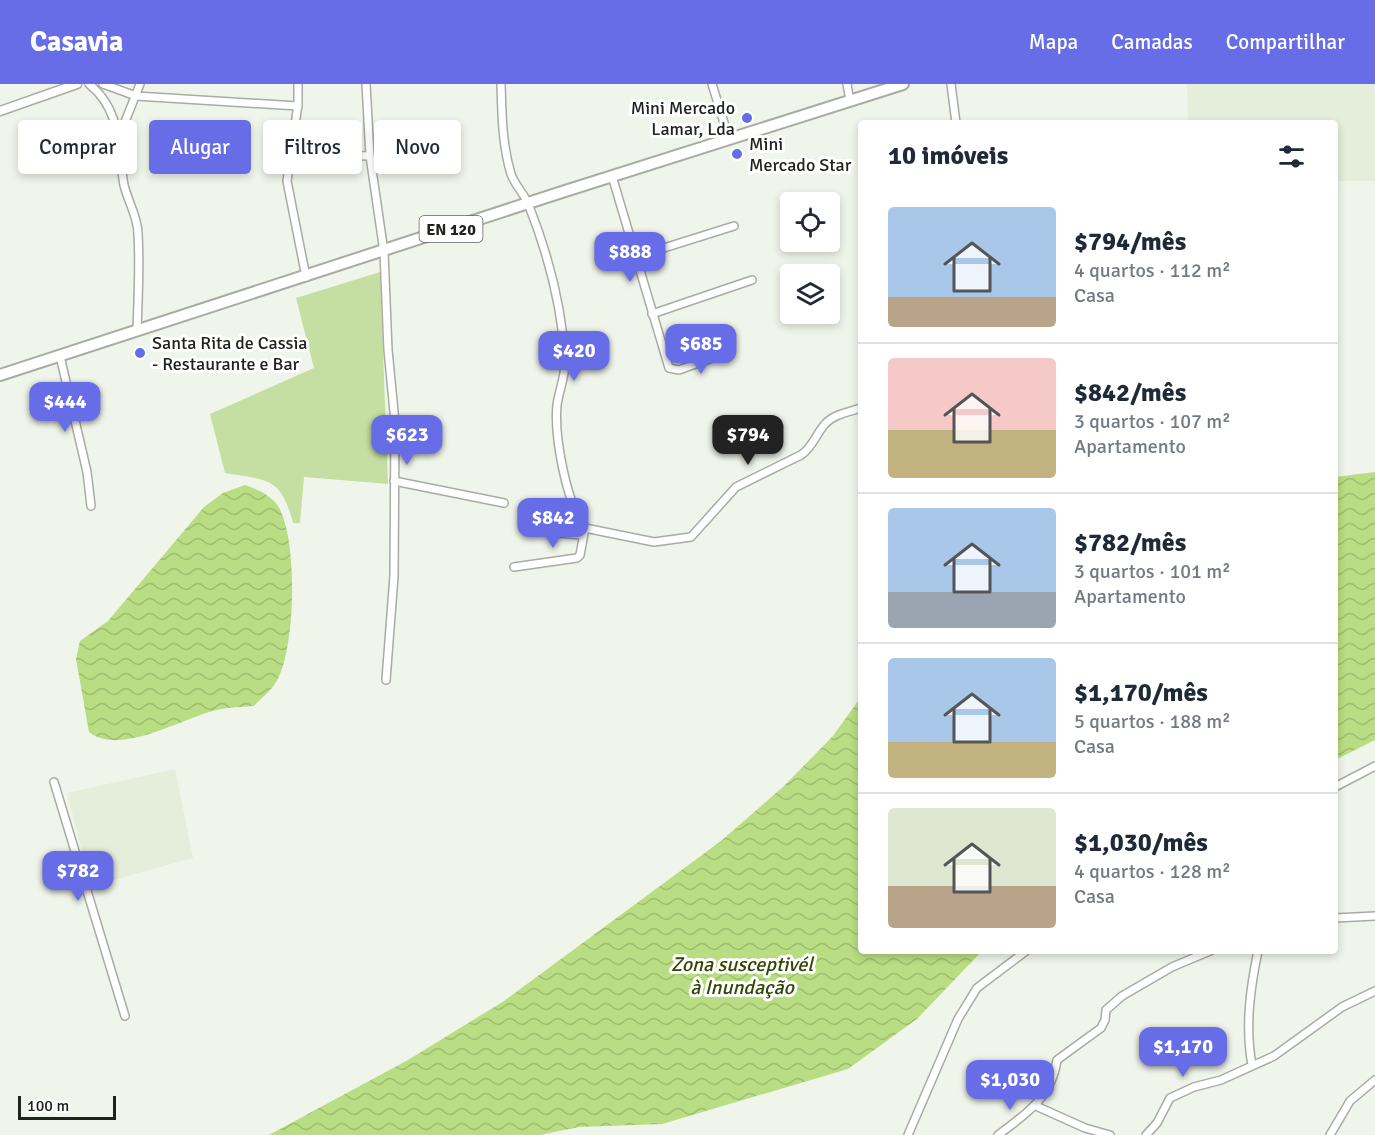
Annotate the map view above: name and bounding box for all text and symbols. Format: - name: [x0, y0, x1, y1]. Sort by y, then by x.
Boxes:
- text: Casavia: [30, 25, 123, 59]
- text: Mapa: [1029, 29, 1078, 55]
- text: Camadas: [1111, 29, 1193, 55]
- text: Compartilhar: [1226, 29, 1345, 55]
- place label: Mini Mercado Lamar, Lda: [631, 97, 735, 140]
- marker: Mini Mercado Lamar, Lda: [740, 111, 754, 125]
- chip: Comprar: [18, 120, 137, 174]
- chip: Alugar: [149, 120, 251, 174]
- chip: Filtros: [263, 120, 362, 174]
- chip: Novo: [374, 120, 461, 174]
- place label: Mini Mercado Star: [749, 133, 852, 176]
- text: 10 imóveis: [888, 140, 1008, 172]
- icon: filters: [1275, 140, 1308, 173]
- marker: Mini Mercado Star: [730, 147, 744, 161]
- map controls: [780, 192, 840, 324]
- button: locate: [780, 192, 840, 252]
- road number: EN 120: [420, 216, 482, 242]
- text: $794/mês: [1074, 226, 1186, 258]
- icon: home: [936, 231, 1008, 303]
- pin: $888: [594, 232, 666, 283]
- text: $888: [608, 239, 652, 264]
- text: 4 quartos · 112 m²: [1074, 258, 1231, 283]
- button: layers: [780, 264, 840, 324]
- text: Casa: [1074, 283, 1115, 308]
- pin: $685: [665, 324, 737, 375]
- pin: $420: [538, 331, 610, 382]
- text: $685: [679, 331, 723, 356]
- place label: Santa Rita de Cassia - Restaurante e Bar: [152, 332, 307, 375]
- text: $420: [552, 338, 596, 363]
- marker: Santa Rita de Cassia - Restaurante e Bar: [133, 346, 147, 360]
- text: $842/mês: [1074, 377, 1186, 409]
- pin: $444: [29, 382, 101, 433]
- icon: home: [936, 382, 1008, 454]
- text: $444: [43, 389, 87, 414]
- text: 3 quartos · 107 m²: [1074, 409, 1231, 434]
- pin: $623: [371, 415, 443, 466]
- pin: $794: [712, 415, 784, 466]
- text: $623: [385, 422, 429, 447]
- text: $794: [726, 422, 770, 447]
- text: Apartamento: [1074, 434, 1186, 459]
- pin: $842: [517, 498, 589, 549]
- text: $842: [531, 505, 575, 530]
- text: $782/mês: [1074, 527, 1186, 559]
- icon: home: [936, 532, 1008, 604]
- text: 3 quartos · 101 m²: [1074, 559, 1231, 584]
- text: Apartamento: [1074, 584, 1186, 609]
- text: $1,170/mês: [1074, 677, 1208, 709]
- icon: home: [936, 682, 1008, 754]
- text: 5 quartos · 188 m²: [1074, 709, 1231, 734]
- text: Casa: [1074, 734, 1115, 759]
- text: $1,030/mês: [1074, 827, 1208, 859]
- icon: home: [936, 832, 1008, 904]
- pin: $782: [42, 851, 114, 902]
- text: $782: [56, 858, 100, 883]
- text: 4 quartos · 128 m²: [1074, 859, 1231, 884]
- text: Casa: [1074, 884, 1115, 909]
- water label: Zona susceptivél à Inundação: [671, 952, 815, 1000]
- pin: $1,170: [1134, 1027, 1232, 1078]
- text: $1,170: [1153, 1034, 1213, 1059]
- pin: $1,030: [961, 1060, 1059, 1111]
- text: $1,030: [980, 1067, 1040, 1092]
- scale bar: [18, 1093, 116, 1120]
- text: 100 m: [27, 1096, 69, 1116]

